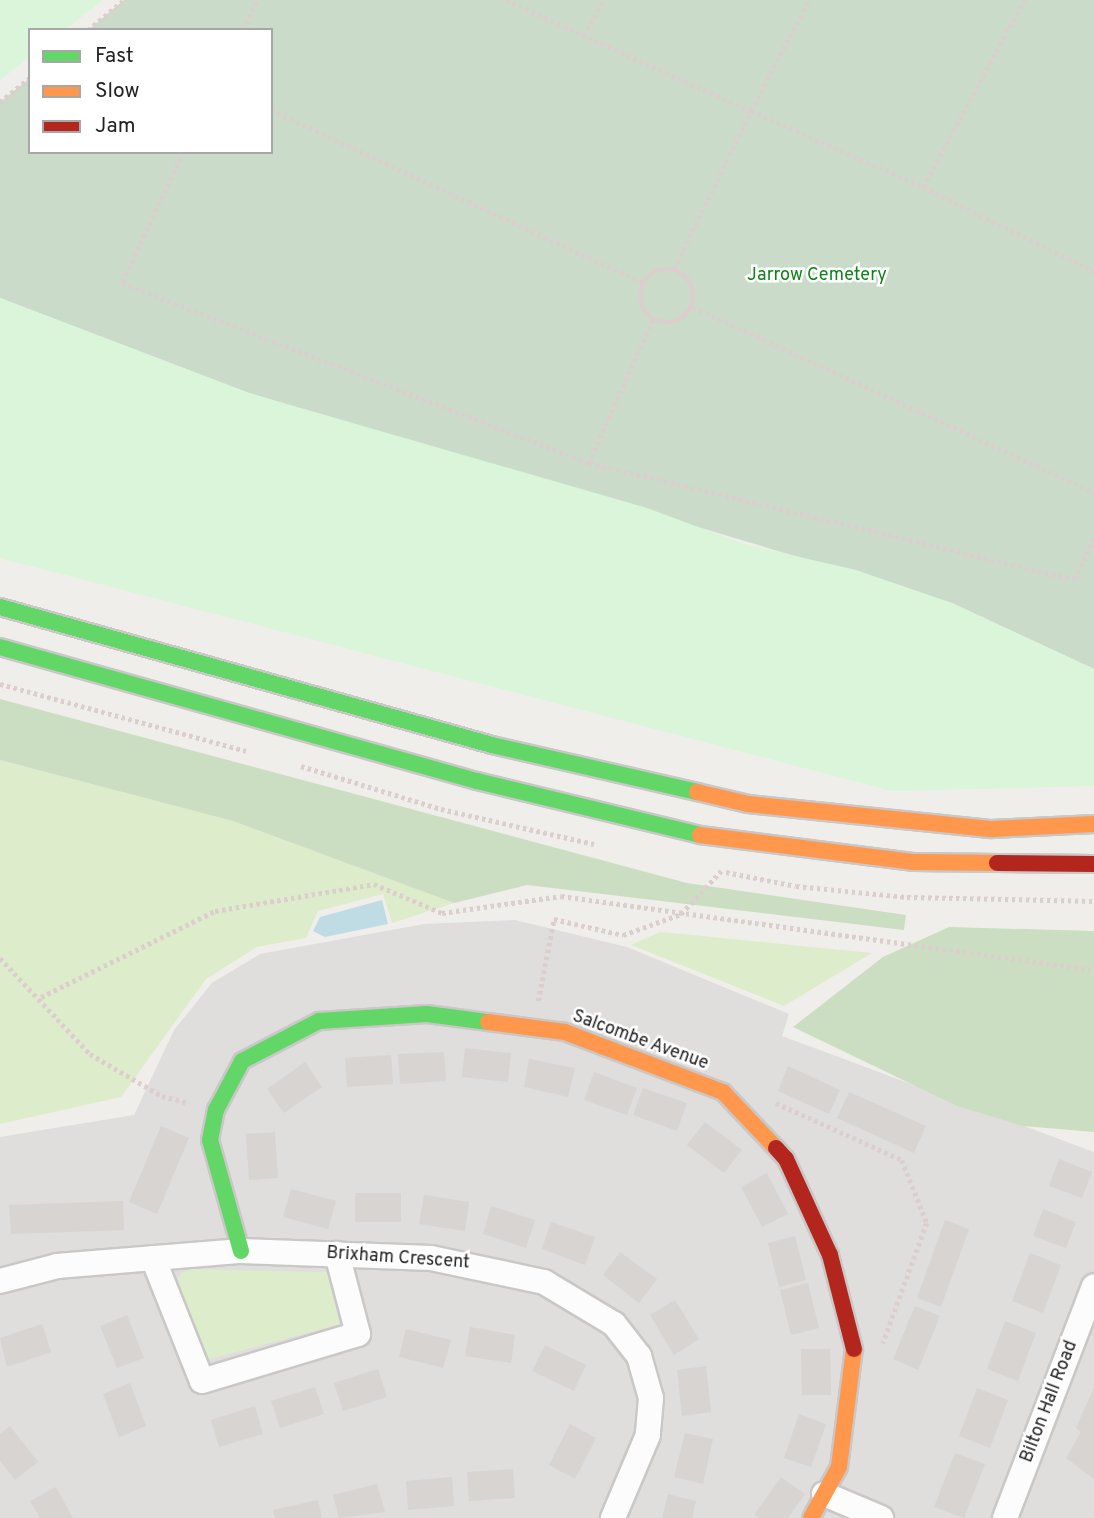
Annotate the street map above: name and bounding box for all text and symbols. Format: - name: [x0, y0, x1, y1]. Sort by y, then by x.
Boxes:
- legend: [28, 28, 273, 154]
- text: Fast: [95, 43, 134, 70]
- text: Slow: [95, 78, 140, 105]
- text: Jam: [95, 113, 136, 140]
- park label: Jarrow Cemetery: [747, 265, 887, 287]
- street label: Salcombe Avenue: [569, 1006, 711, 1076]
- street label: Brixham Crescent: [326, 1243, 470, 1275]
- street label: Bilton Hall Road: [1017, 1338, 1083, 1466]

